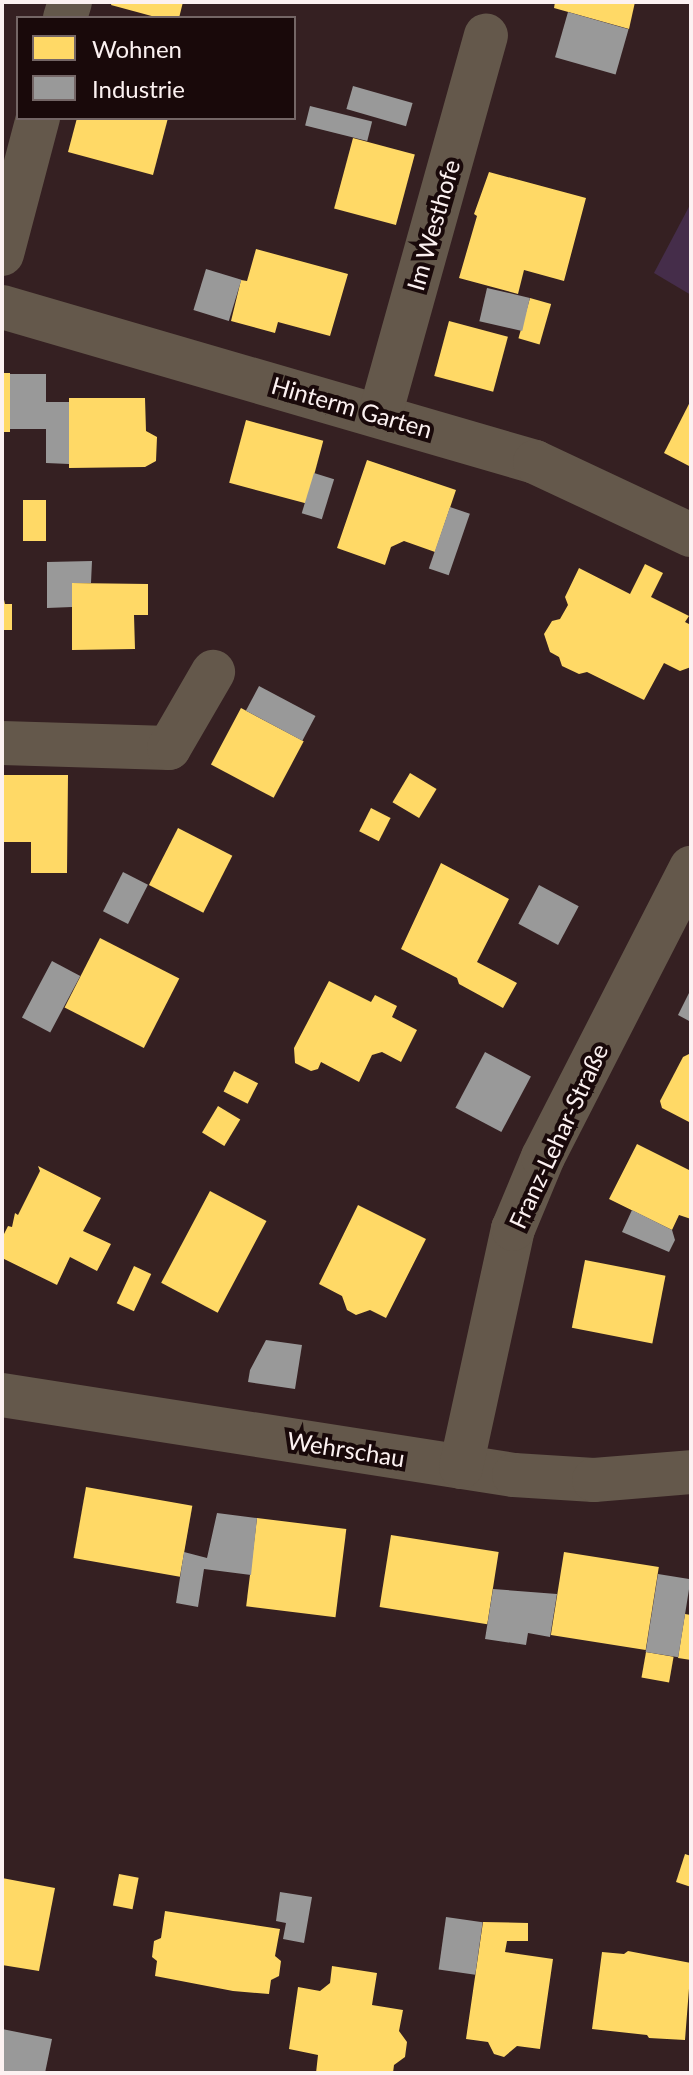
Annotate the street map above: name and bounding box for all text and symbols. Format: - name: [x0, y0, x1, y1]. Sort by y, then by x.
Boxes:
- legend: [16, 16, 296, 120]
- text: Wohnen: [92, 34, 182, 63]
- text: Industrie: [92, 74, 185, 103]
- street label: Im Westhofe: [401, 156, 465, 294]
- street label: Hinterm Garten: [268, 370, 436, 444]
- street label: Franz-Lehar-Straße: [503, 1039, 613, 1233]
- street label: Wehrschau: [285, 1425, 407, 1473]

